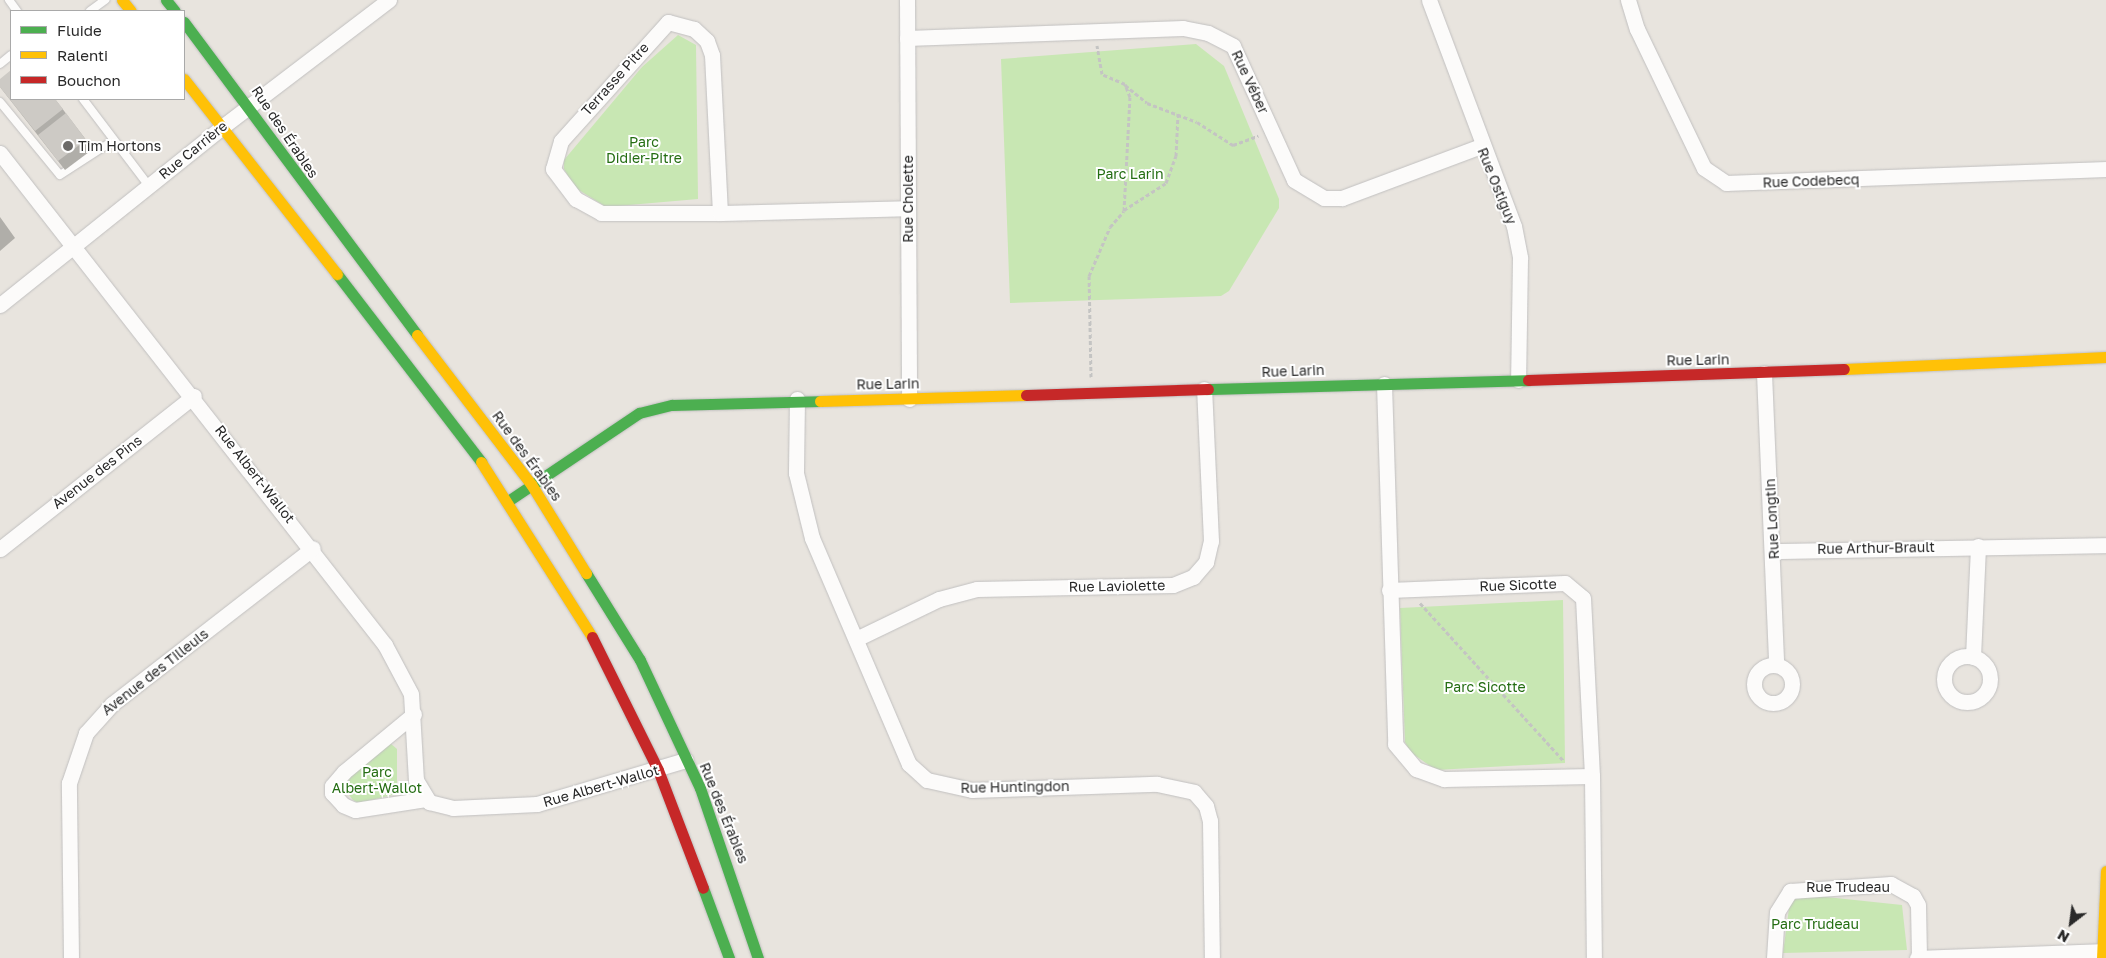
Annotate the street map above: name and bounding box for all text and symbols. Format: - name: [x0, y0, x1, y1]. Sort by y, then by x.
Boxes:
- legend: [10, 10, 185, 100]
- text: Fluide: [57, 21, 102, 39]
- street label: Terrasse Pitre: [578, 39, 652, 119]
- text: Ralenti: [57, 46, 108, 64]
- street label: Rue Véber: [1228, 48, 1272, 116]
- text: Bouchon: [57, 71, 121, 89]
- street label: Rue des Érables: [248, 83, 322, 181]
- street label: Rue Carrière: [155, 117, 231, 183]
- park label: Parc Didier-Pitre: [606, 134, 682, 166]
- place label: Tim Hortons: [78, 138, 161, 154]
- marker: Tim Hortons: [62, 140, 74, 152]
- street label: Rue Ostiguy: [1474, 145, 1520, 227]
- street label: Rue Cholette: [900, 155, 916, 243]
- park label: Parc Larin: [1096, 166, 1164, 182]
- street label: Rue Codebecq: [1762, 171, 1860, 191]
- street label: Rue Larin: [1666, 351, 1730, 369]
- street label: Rue Larin: [1261, 362, 1325, 380]
- street label: Rue Larin: [856, 375, 920, 393]
- street label: Rue des Érables: [489, 408, 565, 504]
- street label: Rue Albert-Wallot: [212, 422, 298, 526]
- street label: Avenue des Pins: [49, 432, 145, 512]
- street label: Rue Longtin: [1761, 478, 1783, 560]
- street label: Rue Arthur-Brault: [1817, 539, 1935, 557]
- street label: Rue Sicotte: [1479, 575, 1557, 595]
- street label: Rue Laviolette: [1069, 577, 1165, 595]
- street label: Avenue des Tilleuls: [98, 625, 212, 719]
- park label: Parc Sicotte: [1444, 679, 1526, 695]
- street label: Rue des Érables: [696, 760, 752, 866]
- street label: Rue Albert-Wallot: [541, 761, 661, 811]
- park label: Parc Albert-Wallot: [332, 764, 422, 796]
- street label: Rue Huntingdon: [960, 778, 1070, 796]
- street label: Rue Trudeau: [1806, 879, 1890, 895]
- north arrow: [2046, 898, 2096, 948]
- park label: Parc Trudeau: [1771, 916, 1859, 932]
- text: N: [2054, 926, 2072, 946]

